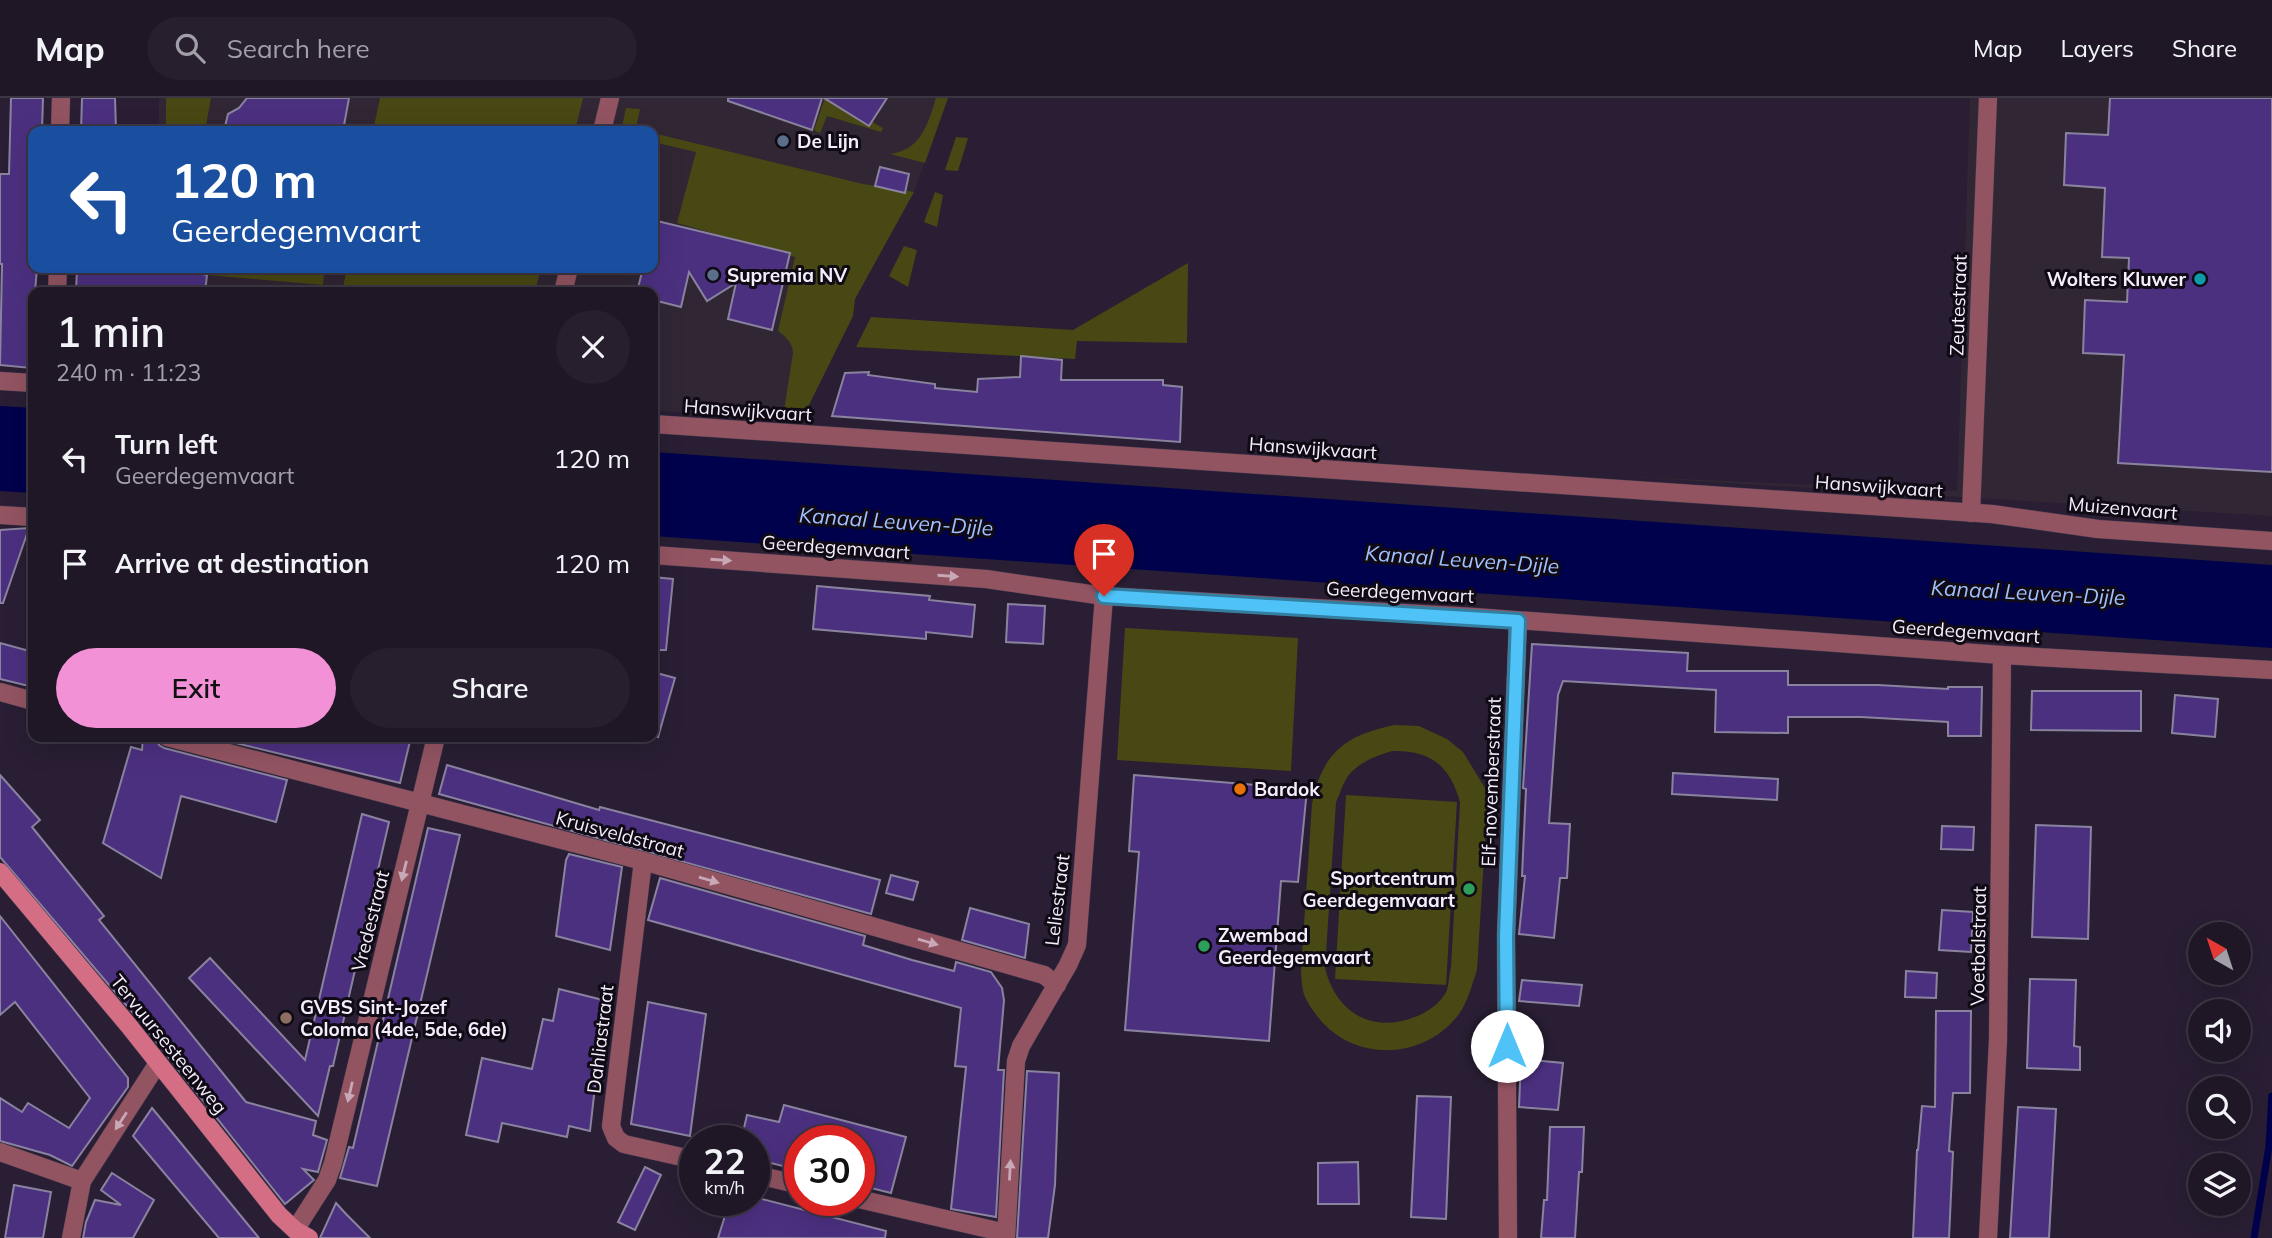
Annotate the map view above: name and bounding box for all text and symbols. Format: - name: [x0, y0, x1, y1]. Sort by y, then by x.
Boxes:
- search box: [147, 17, 637, 80]
- text: Map: [35, 28, 105, 69]
- icon: search: [171, 29, 209, 67]
- text: Search here: [227, 32, 370, 65]
- text: Map: [1973, 33, 2022, 63]
- text: Layers: [2060, 33, 2134, 63]
- text: Share: [2172, 33, 2237, 63]
- place label: De Lijn: [797, 129, 859, 153]
- marker: De Lijn: [775, 133, 791, 149]
- text: 120 m: [171, 149, 317, 210]
- icon: left: [56, 154, 147, 245]
- text: Geerdegemvaart: [171, 210, 421, 250]
- street label: Zeutestraat: [1944, 254, 1972, 356]
- place label: Supremia NV: [727, 263, 847, 287]
- marker: Supremia NV: [705, 267, 721, 283]
- place label: Wolters Kluwer: [2047, 267, 2187, 291]
- marker: Wolters Kluwer: [2192, 271, 2208, 287]
- text: 1 min: [56, 305, 165, 358]
- button: close: [556, 310, 630, 384]
- text: 240 m · 11:23: [56, 358, 201, 387]
- street label: Hanswijkvaart: [683, 394, 813, 426]
- text: Turn left: [115, 428, 217, 461]
- street label: Hanswijkvaart: [1248, 432, 1378, 464]
- icon: left: [56, 440, 94, 478]
- text: 120 m: [554, 442, 630, 475]
- text: Geerdegemvaart: [115, 461, 294, 490]
- street label: Hanswijkvaart: [1814, 470, 1944, 502]
- street label: Muizenvaart: [2067, 491, 2179, 525]
- water label: Kanaal Leuven-Dijle: [798, 501, 994, 541]
- pin: [1074, 524, 1134, 596]
- street label: Geerdegemvaart: [761, 530, 911, 564]
- icon: arrive: [1085, 535, 1123, 573]
- water label: Kanaal Leuven-Dijle: [1364, 539, 1560, 579]
- icon: arrive: [56, 545, 94, 583]
- text: Arrive at destination: [115, 547, 370, 580]
- text: 120 m: [554, 547, 630, 580]
- one-way arrow: [710, 555, 732, 566]
- one-way arrow: [937, 571, 959, 582]
- water label: Kanaal Leuven-Dijle: [1930, 574, 2126, 610]
- street label: Geerdegemvaart: [1325, 576, 1475, 608]
- street label: Geerdegemvaart: [1891, 614, 2041, 648]
- button: Exit: [56, 648, 336, 728]
- button: Share: [350, 648, 630, 728]
- street label: Elf-novemberstraat: [1476, 696, 1506, 867]
- place label: Bardok: [1254, 777, 1320, 801]
- marker: Bardok: [1232, 781, 1248, 797]
- street label: Kruisveldstraat: [553, 805, 687, 863]
- street label: Leliestraat: [1039, 852, 1075, 947]
- one-way arrow: [398, 860, 409, 882]
- place label: Sportcentrum Geerdegemvaart: [1302, 866, 1455, 912]
- street label: Vredestraat: [346, 868, 394, 974]
- one-way arrow: [698, 875, 720, 886]
- marker: Sportcentrum Geerdegemvaart: [1461, 881, 1477, 897]
- street label: Voetbalstraat: [1965, 886, 1991, 1006]
- north arrow: [2188, 922, 2250, 985]
- map controls: [2188, 922, 2251, 1216]
- place label: Zwembad Geerdegemvaart: [1218, 923, 1371, 969]
- one-way arrow: [918, 938, 939, 948]
- marker: Zwembad Geerdegemvaart: [1196, 938, 1212, 954]
- street label: Tervuursesteenweg: [105, 970, 233, 1118]
- street label: Dahliastraat: [581, 983, 619, 1095]
- place label: GVBS Sint-Jozef Coloma (4de, 5de, 6de): [300, 995, 508, 1041]
- button: sound: [2188, 999, 2251, 1062]
- position arrow: [1470, 1009, 1544, 1083]
- marker: GVBS Sint-Jozef Coloma (4de, 5de, 6de): [278, 1010, 294, 1026]
- button: search: [2188, 1076, 2251, 1139]
- one-way arrow: [344, 1081, 355, 1103]
- one-way arrow: [114, 1111, 127, 1131]
- speed limit sign: 30: [784, 1125, 875, 1216]
- text: 22: [703, 1139, 746, 1183]
- button: layers: [2188, 1153, 2251, 1216]
- one-way arrow: [1004, 1159, 1015, 1181]
- text: km/h: [704, 1176, 745, 1199]

